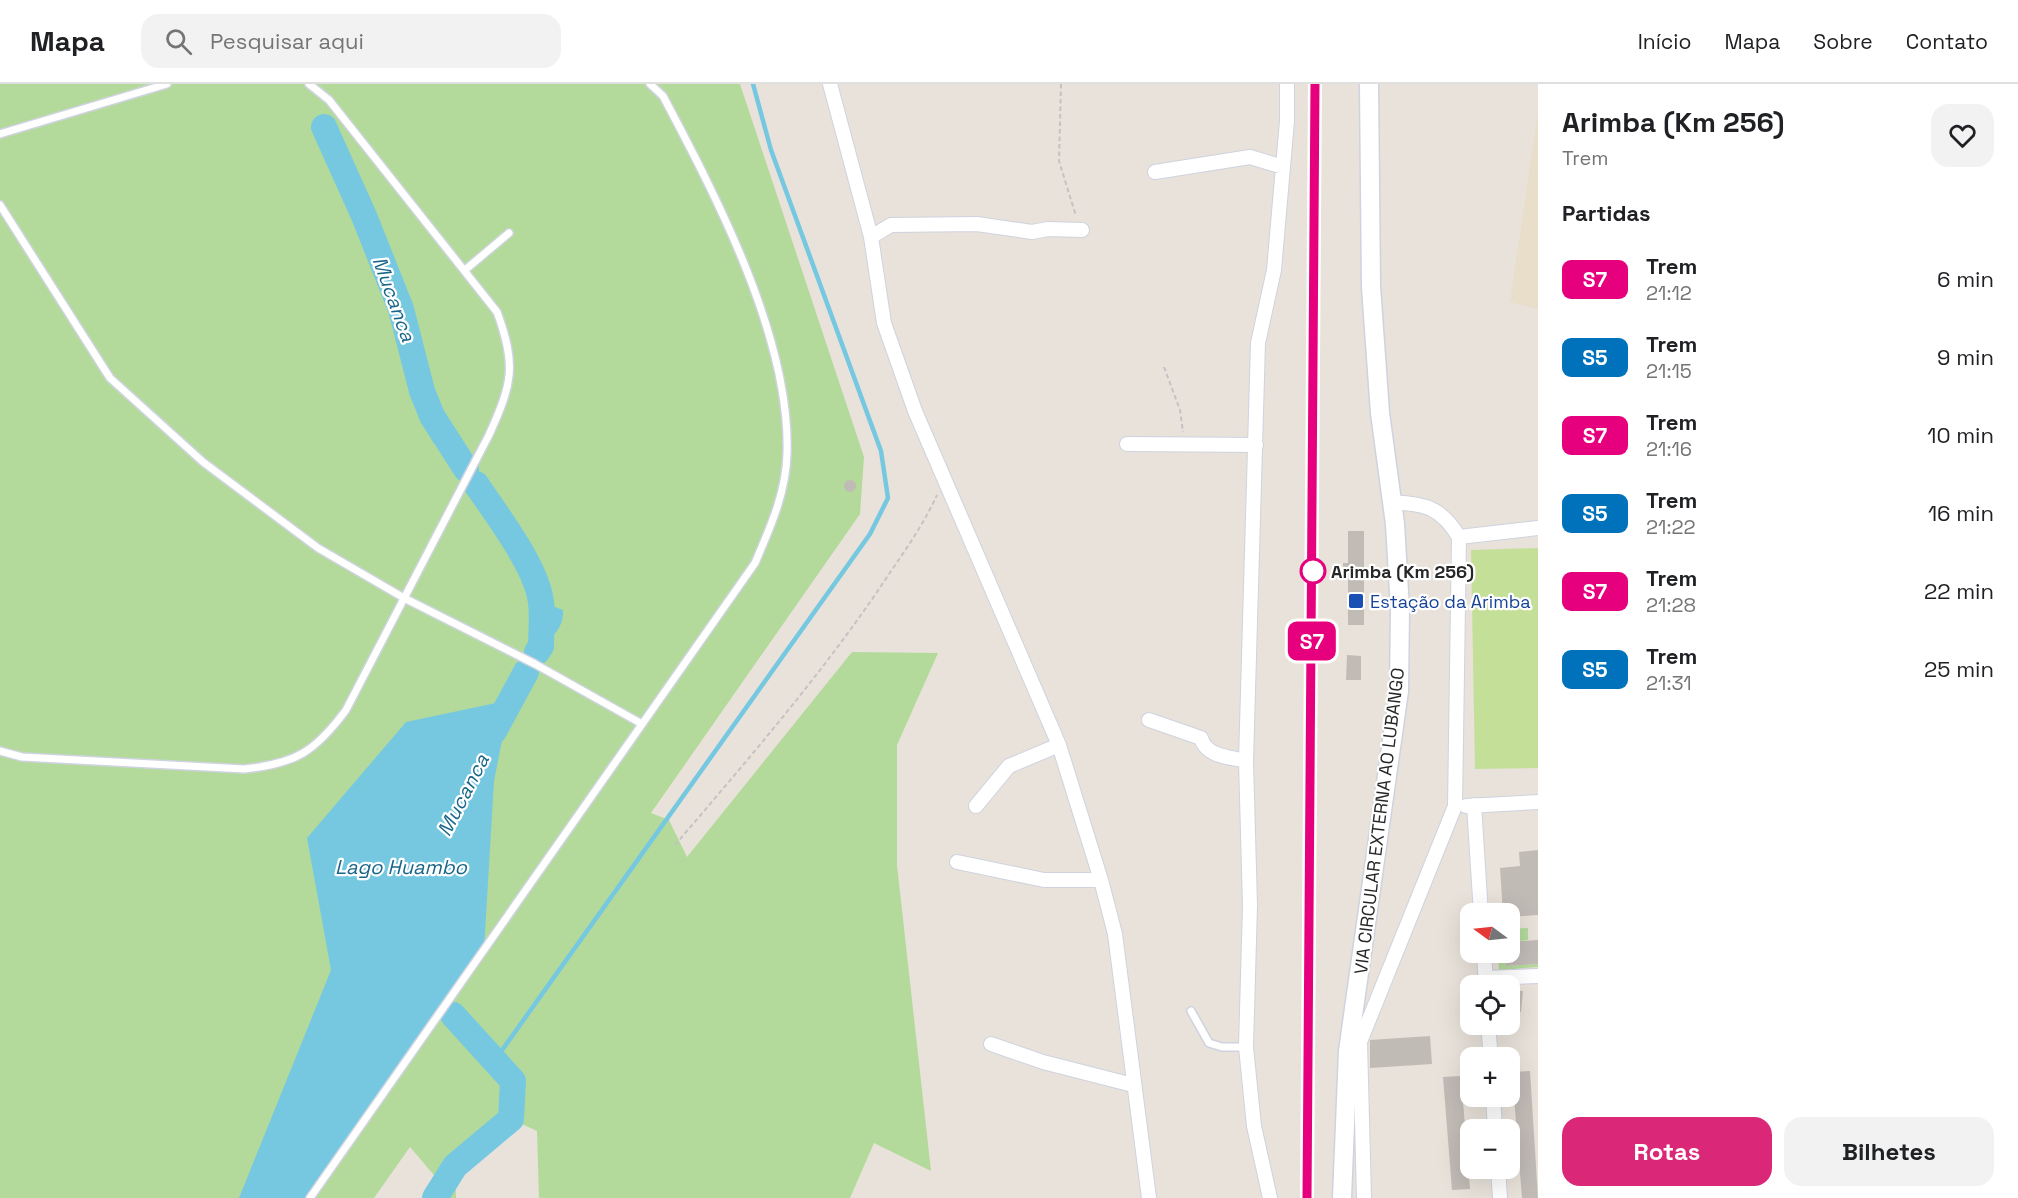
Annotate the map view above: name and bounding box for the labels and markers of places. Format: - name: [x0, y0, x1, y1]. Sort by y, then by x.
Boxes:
- marker: Arimba (Km 256): [1300, 558, 1326, 584]
- place label: Arimba (Km 256): [1331, 560, 1474, 583]
- place label: Estação da Arimba: [1370, 590, 1531, 613]
- marker: Estação da Arimba: [1347, 592, 1365, 610]

